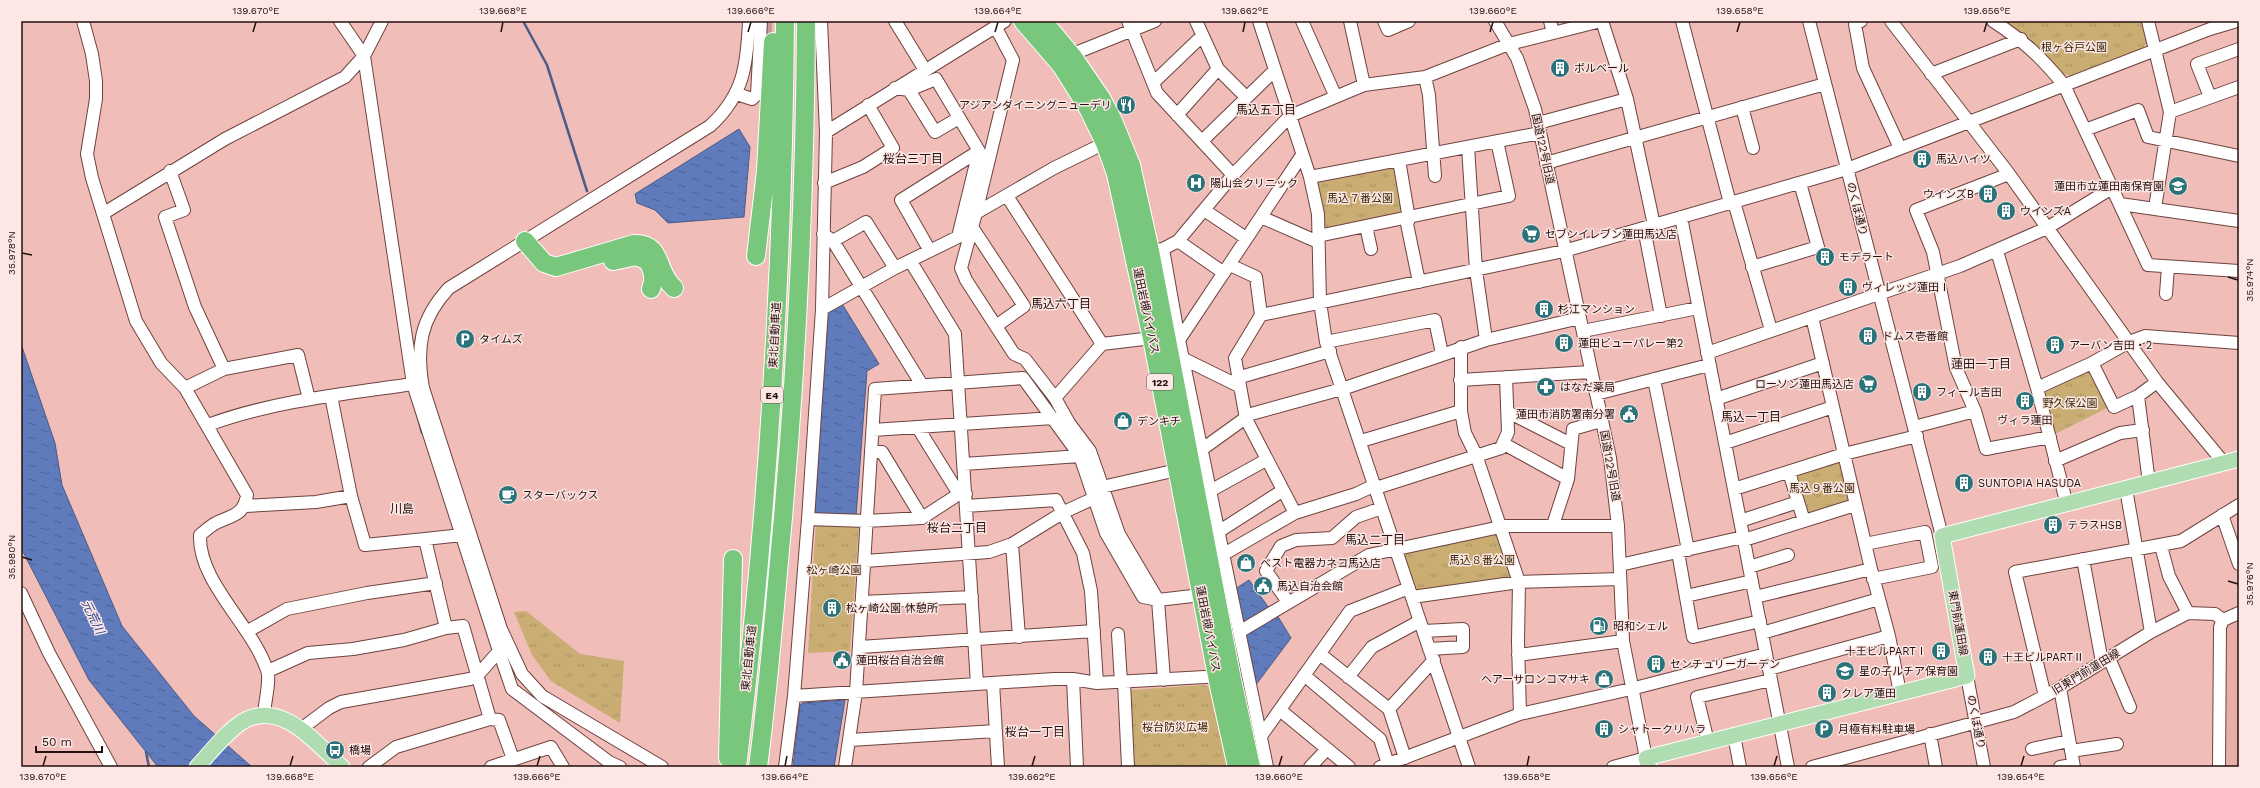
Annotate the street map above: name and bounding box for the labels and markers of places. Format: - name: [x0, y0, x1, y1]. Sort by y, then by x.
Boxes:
- building icon: ボルベール: [1549, 57, 1571, 79]
- place label: ボルベール: [1574, 62, 1629, 75]
- restaurant icon: アジアンダイニングニューデリ: [1115, 94, 1137, 116]
- place label: アジアンダイニングニューデリ: [959, 99, 1112, 112]
- building icon: 馬込ハイツ: [1911, 148, 1933, 170]
- place label: 馬込ハイツ: [1936, 153, 1991, 166]
- hospital icon: 陽山会クリニック: [1185, 172, 1207, 194]
- school or university icon: 蓮田市立蓮田南保育園: [2167, 175, 2189, 197]
- place label: 陽山会クリニック: [1210, 177, 1298, 190]
- place label: 蓮田市立蓮田南保育園: [2054, 180, 2164, 193]
- building icon: ウインズB: [1977, 183, 1999, 205]
- place label: ウインズB: [1923, 188, 1974, 201]
- building icon: ウインズA: [1995, 200, 2017, 222]
- place label: ウインズA: [2020, 205, 2071, 218]
- supermarket icon: セブンイレブン蓮田馬込店: [1520, 223, 1542, 245]
- place label: セブンイレブン蓮田馬込店: [1545, 228, 1677, 241]
- building icon: モデラート: [1814, 246, 1836, 268]
- place label: モデラート: [1839, 251, 1894, 264]
- building icon: ヴィレッジ蓮田Ⅰ: [1837, 276, 1859, 298]
- place label: ヴィレッジ蓮田Ⅰ: [1862, 281, 1950, 294]
- building icon: 杉江マンション: [1533, 298, 1555, 320]
- place label: 杉江マンション: [1558, 303, 1635, 316]
- building icon: ドムス壱番館: [1857, 325, 1879, 347]
- parking icon: タイムズ: [454, 328, 476, 350]
- place label: ドムス壱番館: [1882, 330, 1948, 343]
- building icon: 蓮田ビューパレー第2: [1553, 332, 1575, 354]
- place label: タイムズ: [479, 333, 523, 346]
- building icon: アーバン吉田・2: [2044, 334, 2066, 356]
- place label: 蓮田ビューパレー第2: [1578, 337, 1683, 350]
- place label: アーバン吉田・2: [2069, 339, 2152, 352]
- supermarket icon: ローソン蓮田馬込店: [1857, 373, 1879, 395]
- pharmacy icon: はなだ薬局: [1535, 376, 1557, 398]
- place label: ローソン蓮田馬込店: [1755, 378, 1854, 391]
- place label: はなだ薬局: [1560, 381, 1615, 394]
- building icon: フィール吉田: [1911, 381, 1933, 403]
- place label: フィール吉田: [1936, 386, 2002, 399]
- building icon: ヴィラ蓮田: [2014, 390, 2036, 412]
- public building icon: 蓮田市消防署南分署: [1618, 403, 1640, 425]
- place label: 蓮田市消防署南分署: [1516, 408, 1615, 421]
- shop icon: デンキチ: [1112, 410, 1134, 432]
- place label: ヴィラ蓮田: [1998, 414, 2053, 427]
- place label: デンキチ: [1137, 415, 1181, 428]
- building icon: SUNTOPIA HASUDA: [1953, 472, 1975, 494]
- place label: SUNTOPIA HASUDA: [1978, 477, 2081, 490]
- cafe icon: スターバックス: [497, 484, 519, 506]
- place label: スターバックス: [522, 489, 599, 502]
- building icon: テラスHSB: [2042, 514, 2064, 536]
- place label: テラスHSB: [2067, 519, 2122, 532]
- shop icon: ベスト電器カネコ馬込店: [1235, 552, 1257, 574]
- place label: ベスト電器カネコ馬込店: [1260, 557, 1381, 570]
- public building icon: 馬込自治会館: [1252, 575, 1274, 597]
- place label: 馬込自治会館: [1277, 580, 1343, 593]
- building icon: 松ヶ崎公園 休憩所: [821, 597, 843, 619]
- place label: 松ヶ崎公園 休憩所: [846, 602, 939, 615]
- fuel station icon: 昭和シェル: [1588, 615, 1610, 637]
- place label: 昭和シェル: [1613, 620, 1668, 633]
- building icon: 十王ビルPARTⅠ: [1930, 640, 1952, 662]
- place label: 十王ビルPARTⅠ: [1845, 645, 1927, 658]
- building icon: 十王ビルPARTⅡ: [1977, 646, 1999, 668]
- public building icon: 蓮田桜台自治会館: [831, 649, 853, 671]
- place label: 十王ビルPARTⅡ: [2002, 651, 2084, 664]
- building icon: センチュリーガーデン: [1645, 653, 1667, 675]
- place label: 蓮田桜台自治会館: [856, 654, 944, 667]
- place label: センチュリーガーデン: [1670, 658, 1780, 671]
- school or university icon: 星の子ルチア保育園: [1834, 660, 1856, 682]
- place label: 星の子ルチア保育園: [1859, 665, 1958, 678]
- shop icon: ヘアーサロンコマサキ: [1593, 668, 1615, 690]
- place label: ヘアーサロンコマサキ: [1481, 673, 1590, 686]
- building icon: クレア蓮田: [1816, 682, 1838, 704]
- place label: クレア蓮田: [1841, 687, 1896, 700]
- building icon: シャトークリハラ: [1593, 718, 1615, 740]
- parking icon: 月極有料駐車場: [1813, 718, 1835, 740]
- place label: シャトークリハラ: [1618, 723, 1706, 736]
- place label: 月極有料駐車場: [1838, 723, 1915, 736]
- bus stop icon: 橋場: [324, 739, 346, 761]
- place label: 橋場: [349, 744, 371, 757]

